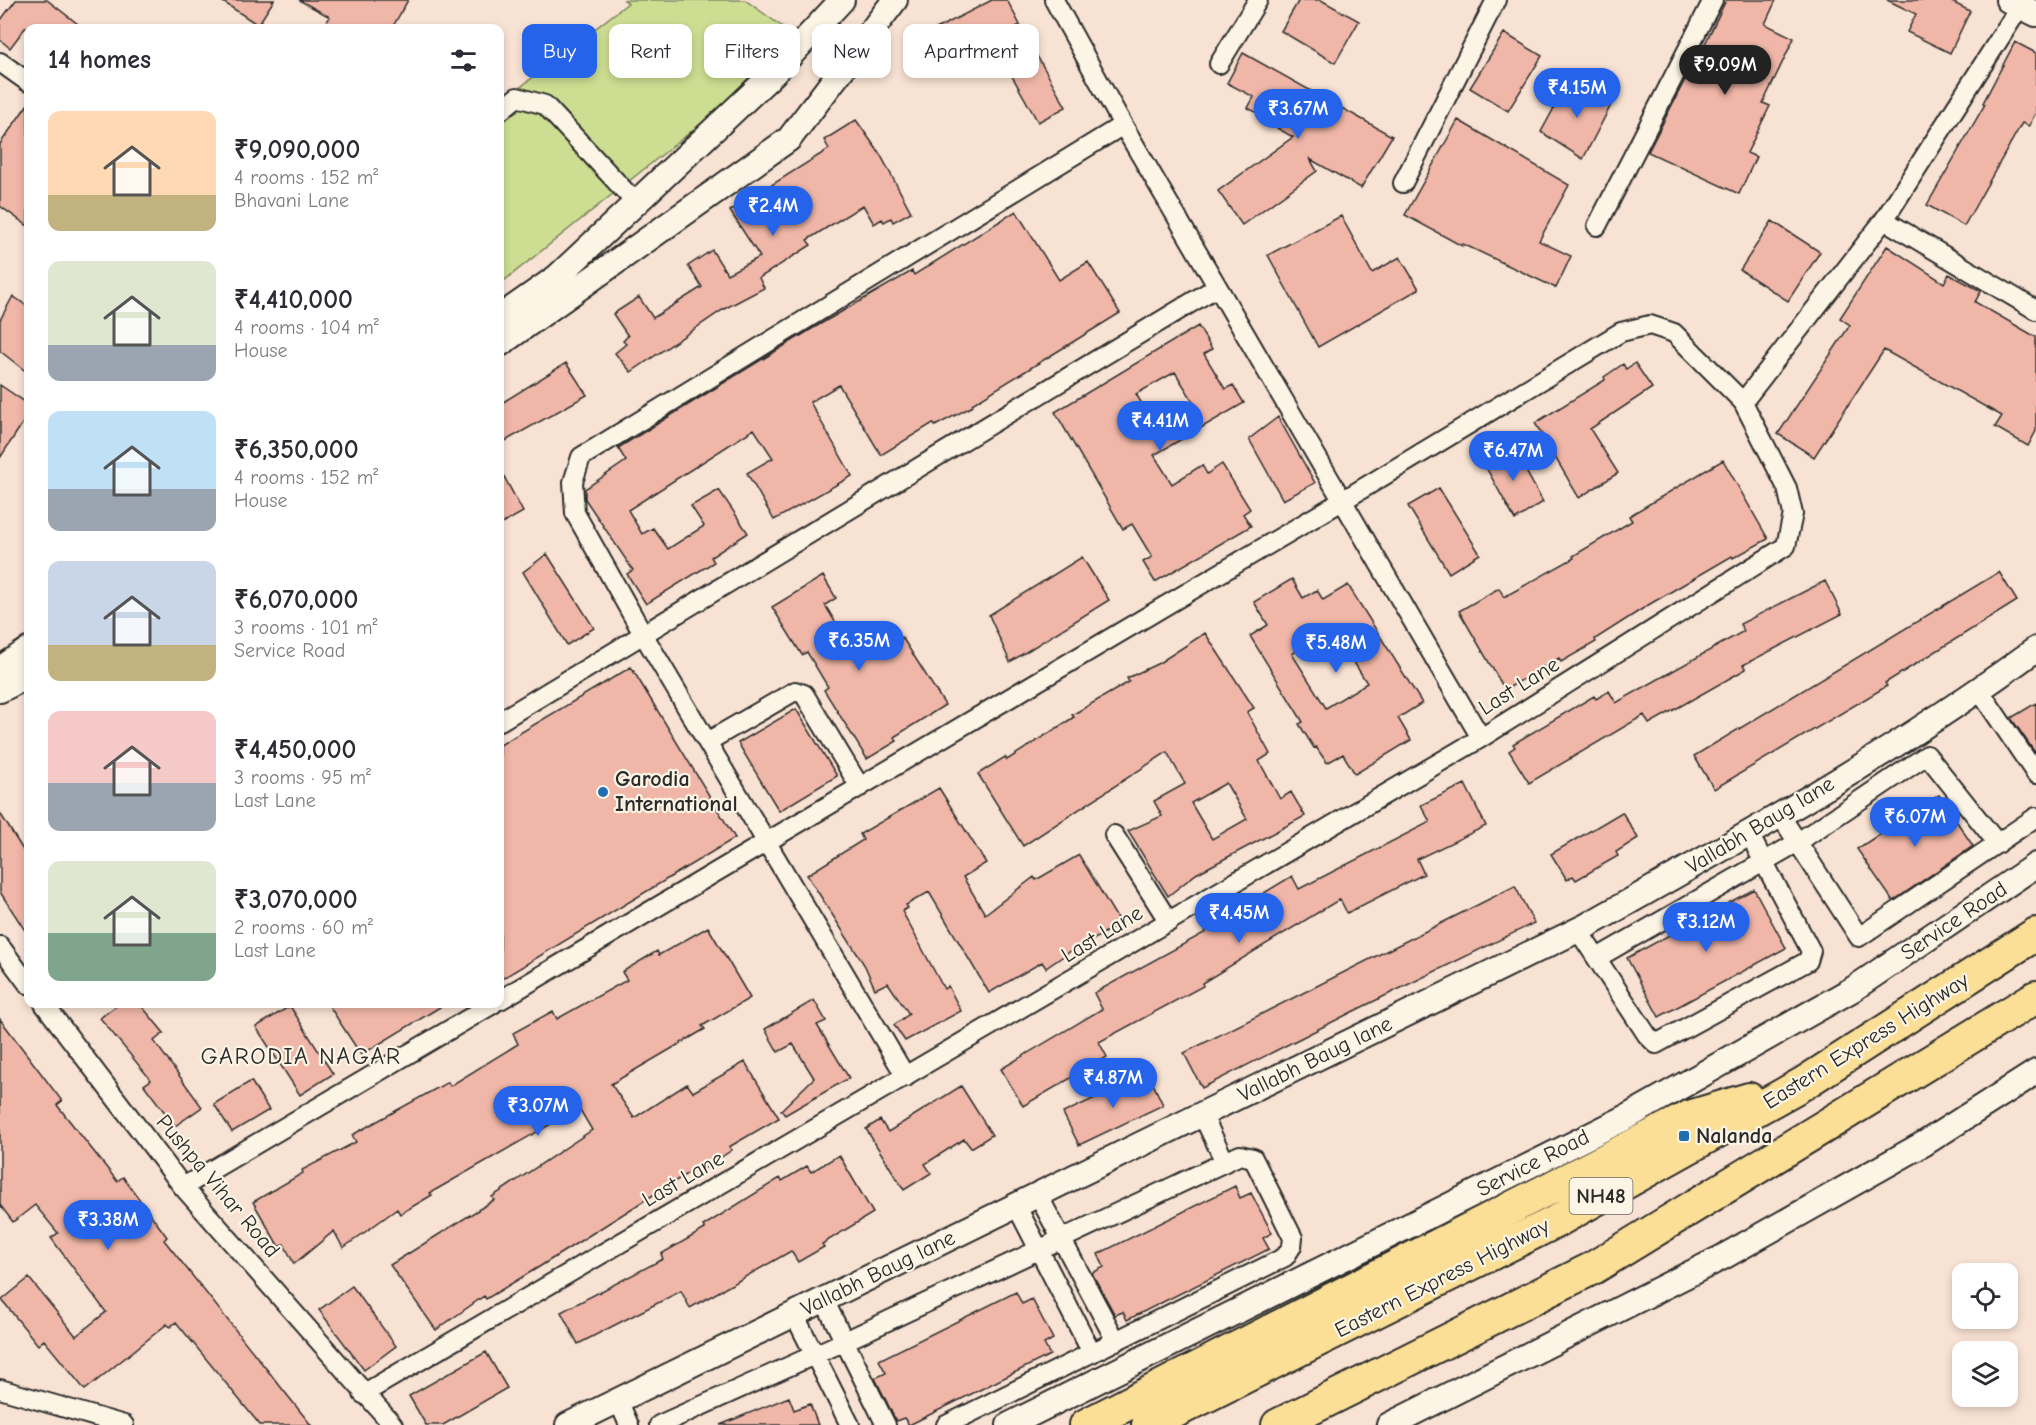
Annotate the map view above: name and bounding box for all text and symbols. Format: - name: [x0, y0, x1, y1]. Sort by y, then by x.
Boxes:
- chip: Buy: [522, 24, 597, 78]
- chip: Rent: [609, 24, 692, 78]
- chip: Filters: [704, 24, 800, 78]
- chip: New: [812, 24, 891, 78]
- chip: Apartment: [903, 24, 1039, 78]
- icon: filters: [447, 44, 480, 77]
- text: 14 homes: [48, 45, 151, 75]
- pin: ₹9.09M: [1676, 45, 1774, 96]
- text: ₹9.09M: [1693, 53, 1757, 76]
- pin: ₹4.15M: [1528, 68, 1626, 119]
- text: ₹4.15M: [1547, 76, 1607, 99]
- pin: ₹3.67M: [1249, 89, 1347, 140]
- text: ₹3.67M: [1268, 97, 1328, 120]
- icon: home: [96, 135, 168, 207]
- text: ₹9,090,000: [234, 135, 360, 165]
- text: 4 rooms · 152 m²: [234, 166, 378, 189]
- pin: ₹2.4M: [731, 186, 815, 237]
- text: Bhavani Lane: [234, 189, 349, 212]
- text: ₹2.4M: [748, 194, 798, 217]
- icon: home: [96, 285, 168, 357]
- text: ₹4,410,000: [234, 285, 353, 315]
- text: 4 rooms · 104 m²: [234, 316, 379, 339]
- text: House: [234, 339, 288, 362]
- pin: ₹4.41M: [1111, 401, 1209, 452]
- text: ₹4.41M: [1131, 409, 1189, 432]
- pin: ₹6.47M: [1464, 431, 1562, 482]
- icon: home: [96, 435, 168, 507]
- text: ₹6,350,000: [234, 435, 359, 465]
- text: ₹6.47M: [1483, 439, 1543, 462]
- text: 4 rooms · 152 m²: [234, 466, 378, 489]
- text: House: [234, 489, 288, 512]
- icon: home: [96, 585, 168, 657]
- text: ₹6,070,000: [234, 585, 358, 615]
- text: 3 rooms · 101 m²: [234, 616, 378, 639]
- pin: ₹6.35M: [810, 621, 908, 672]
- pin: ₹5.48M: [1287, 623, 1385, 674]
- text: ₹6.35M: [828, 629, 890, 652]
- text: ₹5.48M: [1305, 631, 1367, 654]
- text: Service Road: [234, 639, 345, 662]
- street label: Last Lane: [1474, 651, 1564, 721]
- icon: home: [96, 735, 168, 807]
- text: ₹4,450,000: [234, 735, 357, 765]
- text: 3 rooms · 95 m²: [234, 766, 371, 789]
- place label: Garodia International: [615, 766, 738, 817]
- street label: Vallabh Baug lane: [1681, 770, 1839, 880]
- marker: Garodia International: [596, 785, 610, 799]
- text: Last Lane: [234, 789, 316, 812]
- pin: ₹6.07M: [1866, 797, 1964, 848]
- text: ₹6.07M: [1884, 805, 1946, 828]
- street label: Service Road: [1896, 876, 2012, 966]
- icon: home: [96, 885, 168, 957]
- text: ₹3,070,000: [234, 885, 358, 915]
- pin: ₹4.45M: [1190, 893, 1288, 944]
- street label: Last Lane: [1057, 900, 1147, 968]
- text: ₹4.45M: [1209, 901, 1269, 924]
- pin: ₹3.12M: [1657, 902, 1755, 953]
- text: ₹3.12M: [1677, 910, 1735, 933]
- text: 2 rooms · 60 m²: [234, 916, 373, 939]
- text: Last Lane: [234, 939, 316, 962]
- street label: Eastern Express Highway: [1758, 967, 1974, 1115]
- street label: Vallabh Baug lane: [1234, 1010, 1396, 1108]
- district label: GARODIA NAGAR: [200, 1042, 402, 1070]
- pin: ₹4.87M: [1064, 1058, 1162, 1109]
- text: ₹4.87M: [1083, 1066, 1143, 1089]
- pin: ₹3.07M: [489, 1086, 587, 1137]
- text: ₹3.07M: [507, 1094, 569, 1117]
- street label: Pushpa Vihar Road: [151, 1109, 285, 1263]
- place label: Nalanda: [1696, 1123, 1773, 1149]
- street label: Service Road: [1472, 1124, 1594, 1202]
- marker: Nalanda: [1677, 1129, 1691, 1143]
- street label: Last Lane: [638, 1145, 728, 1213]
- road number: NH48: [1570, 1178, 1632, 1214]
- pin: ₹3.38M: [59, 1200, 157, 1251]
- text: ₹3.38M: [77, 1208, 139, 1231]
- street label: Eastern Express Highway: [1330, 1212, 1554, 1343]
- street label: Vallabh Baug lane: [797, 1224, 959, 1322]
- map controls: [1952, 1263, 2018, 1407]
- button: locate: [1952, 1263, 2018, 1329]
- button: layers: [1952, 1341, 2018, 1407]

